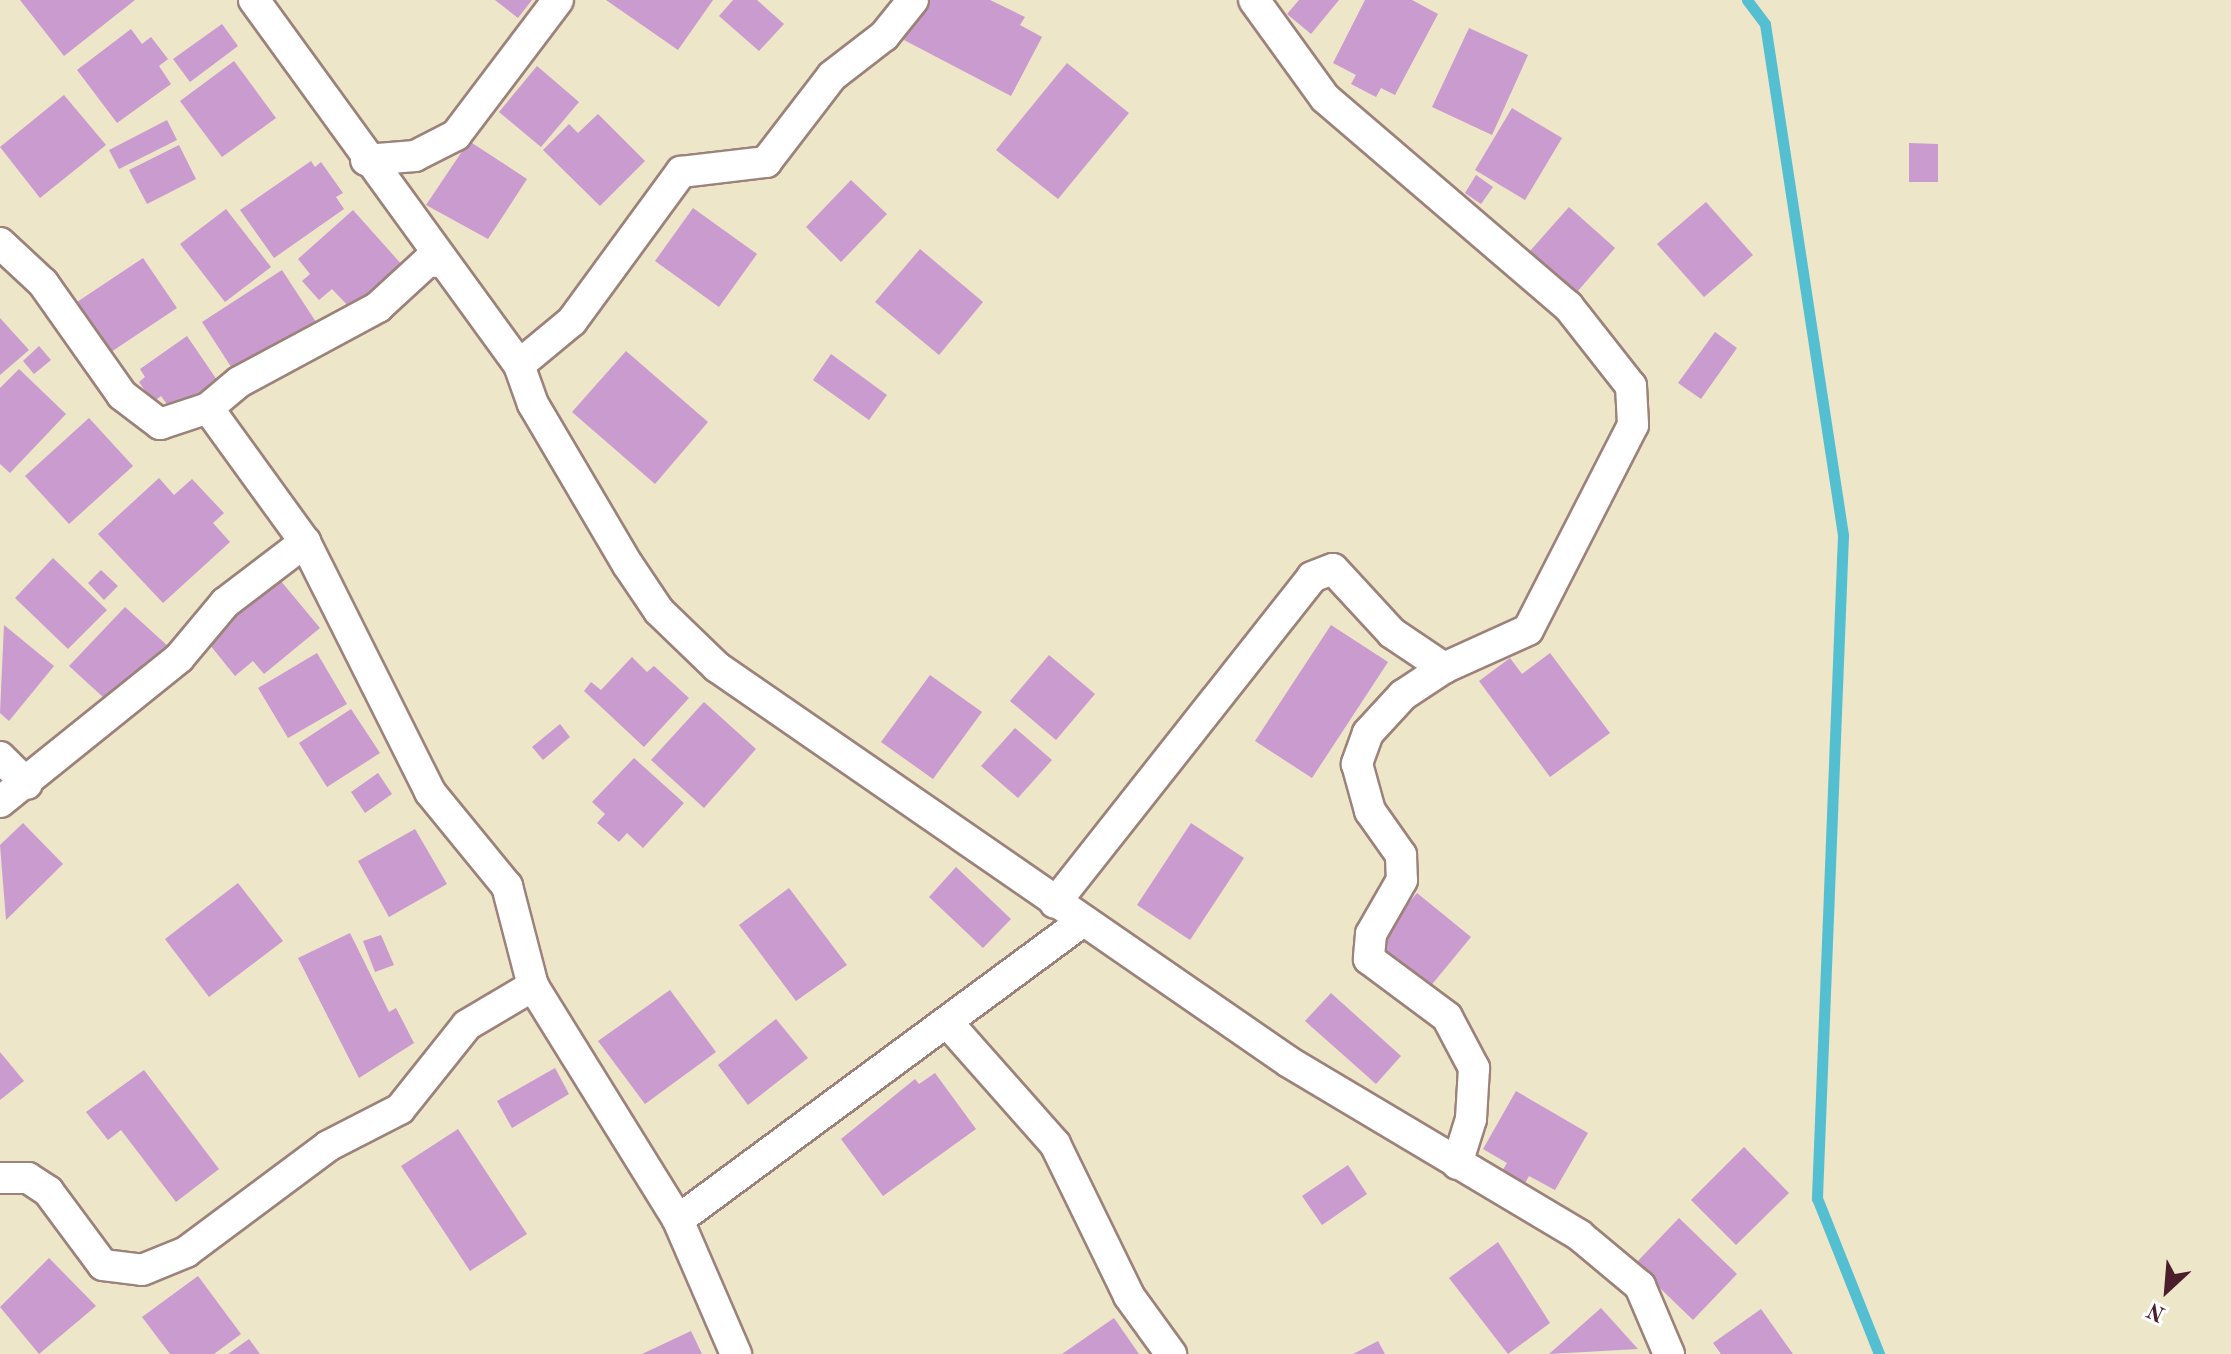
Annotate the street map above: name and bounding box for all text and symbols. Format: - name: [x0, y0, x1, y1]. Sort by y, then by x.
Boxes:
- north arrow: [2127, 1250, 2207, 1330]
- text: N: [2144, 1298, 2169, 1325]

